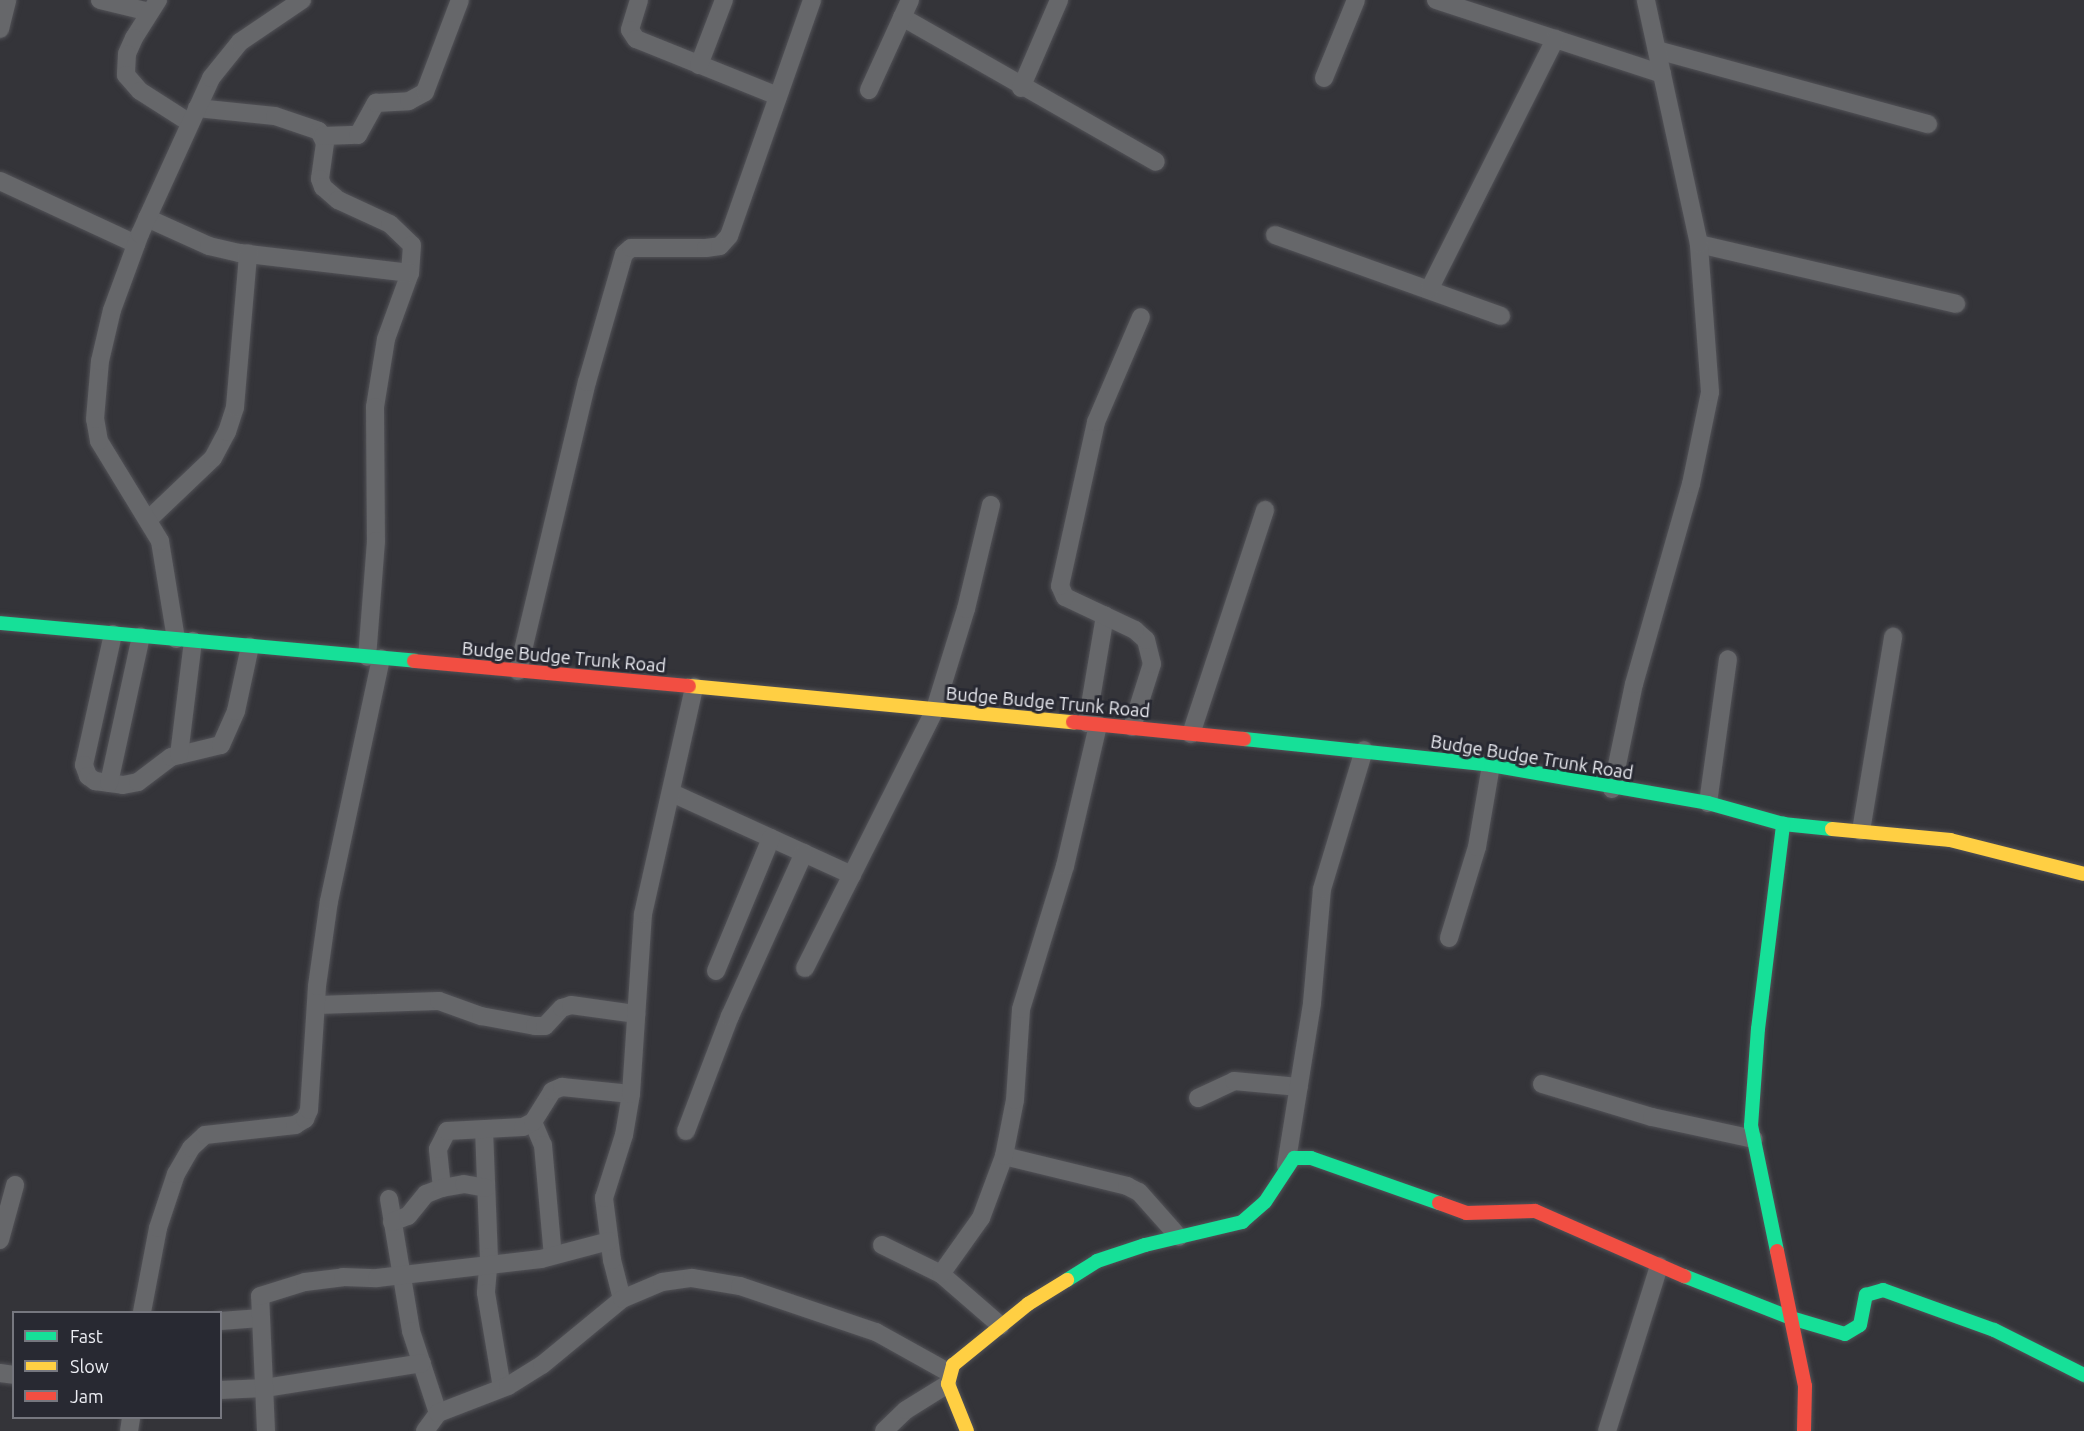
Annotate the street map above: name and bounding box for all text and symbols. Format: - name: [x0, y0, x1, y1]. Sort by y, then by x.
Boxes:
- street label: Budge Budge Trunk Road: [461, 637, 667, 677]
- street label: Budge Budge Trunk Road: [945, 682, 1151, 722]
- street label: Budge Budge Trunk Road: [1429, 730, 1635, 784]
- legend: [12, 1311, 222, 1419]
- text: Fast: [70, 1326, 103, 1346]
- text: Slow: [70, 1356, 109, 1376]
- text: Jam: [70, 1386, 104, 1406]

